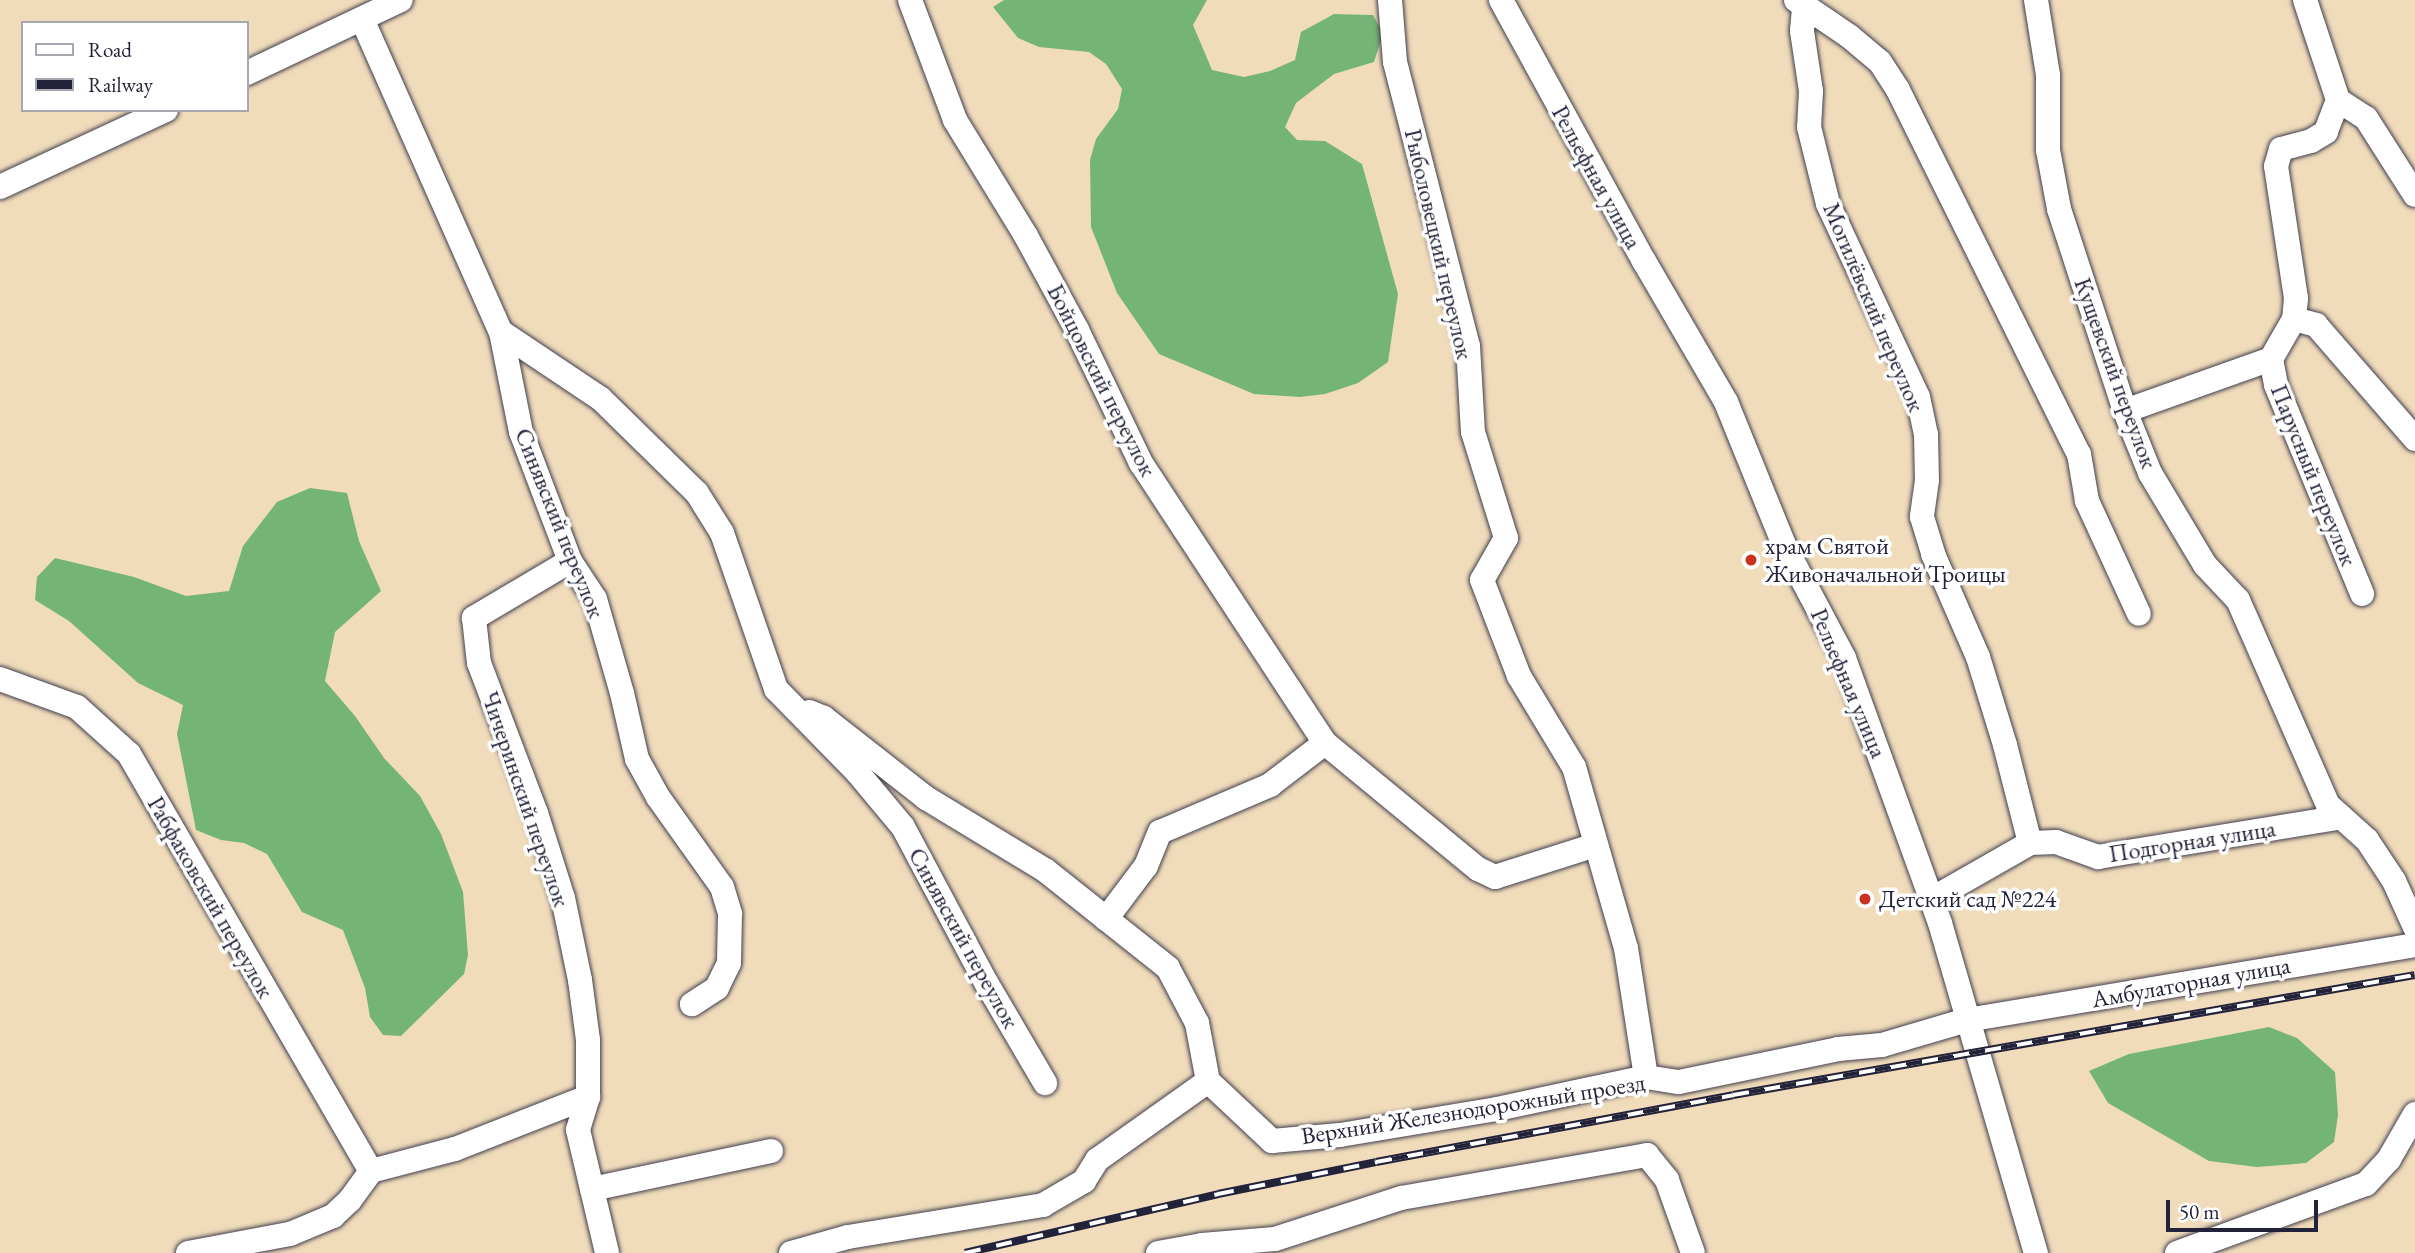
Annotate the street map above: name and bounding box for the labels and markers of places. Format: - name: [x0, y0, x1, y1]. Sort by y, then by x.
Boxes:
- place label: храм Святой Живоначальной Троицы: [1765, 532, 2006, 588]
- marker: храм Святой Живоначальной Троицы: [1743, 552, 1759, 568]
- place label: Детский сад №224: [1879, 885, 2056, 913]
- marker: Детский сад №224: [1857, 891, 1873, 907]

